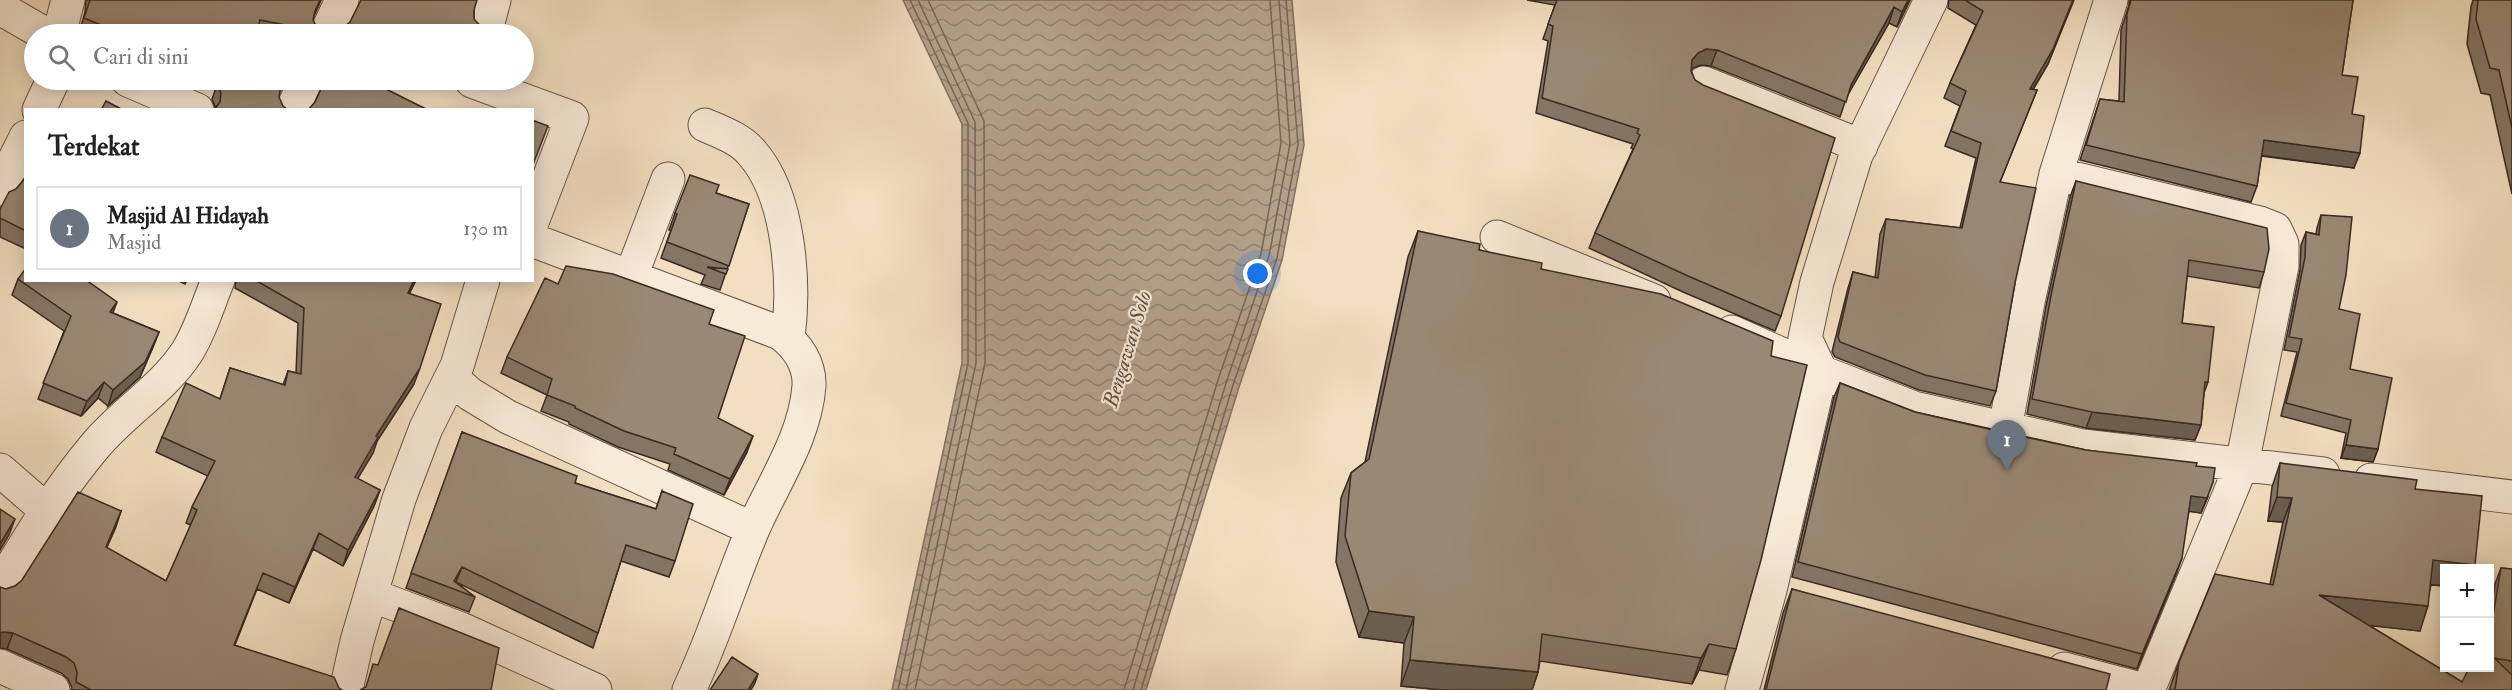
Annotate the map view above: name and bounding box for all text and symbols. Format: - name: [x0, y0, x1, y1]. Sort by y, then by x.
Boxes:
- search box: [24, 24, 534, 90]
- icon: search: [45, 41, 78, 74]
- text: Cari di sini: [93, 43, 189, 71]
- text: Terdekat: [48, 131, 139, 163]
- text: Masjid Al Hidayah: [107, 202, 269, 230]
- text: 1: [66, 216, 73, 241]
- text: 130 m: [463, 216, 508, 241]
- text: Masjid: [107, 230, 161, 255]
- your location: [1243, 259, 1272, 288]
- water label: Bengawan Solo: [1097, 288, 1158, 411]
- pin: 1: [1988, 420, 2026, 470]
- map controls: [2440, 564, 2494, 672]
- button: +: [2440, 564, 2494, 618]
- button: −: [2440, 618, 2494, 672]

